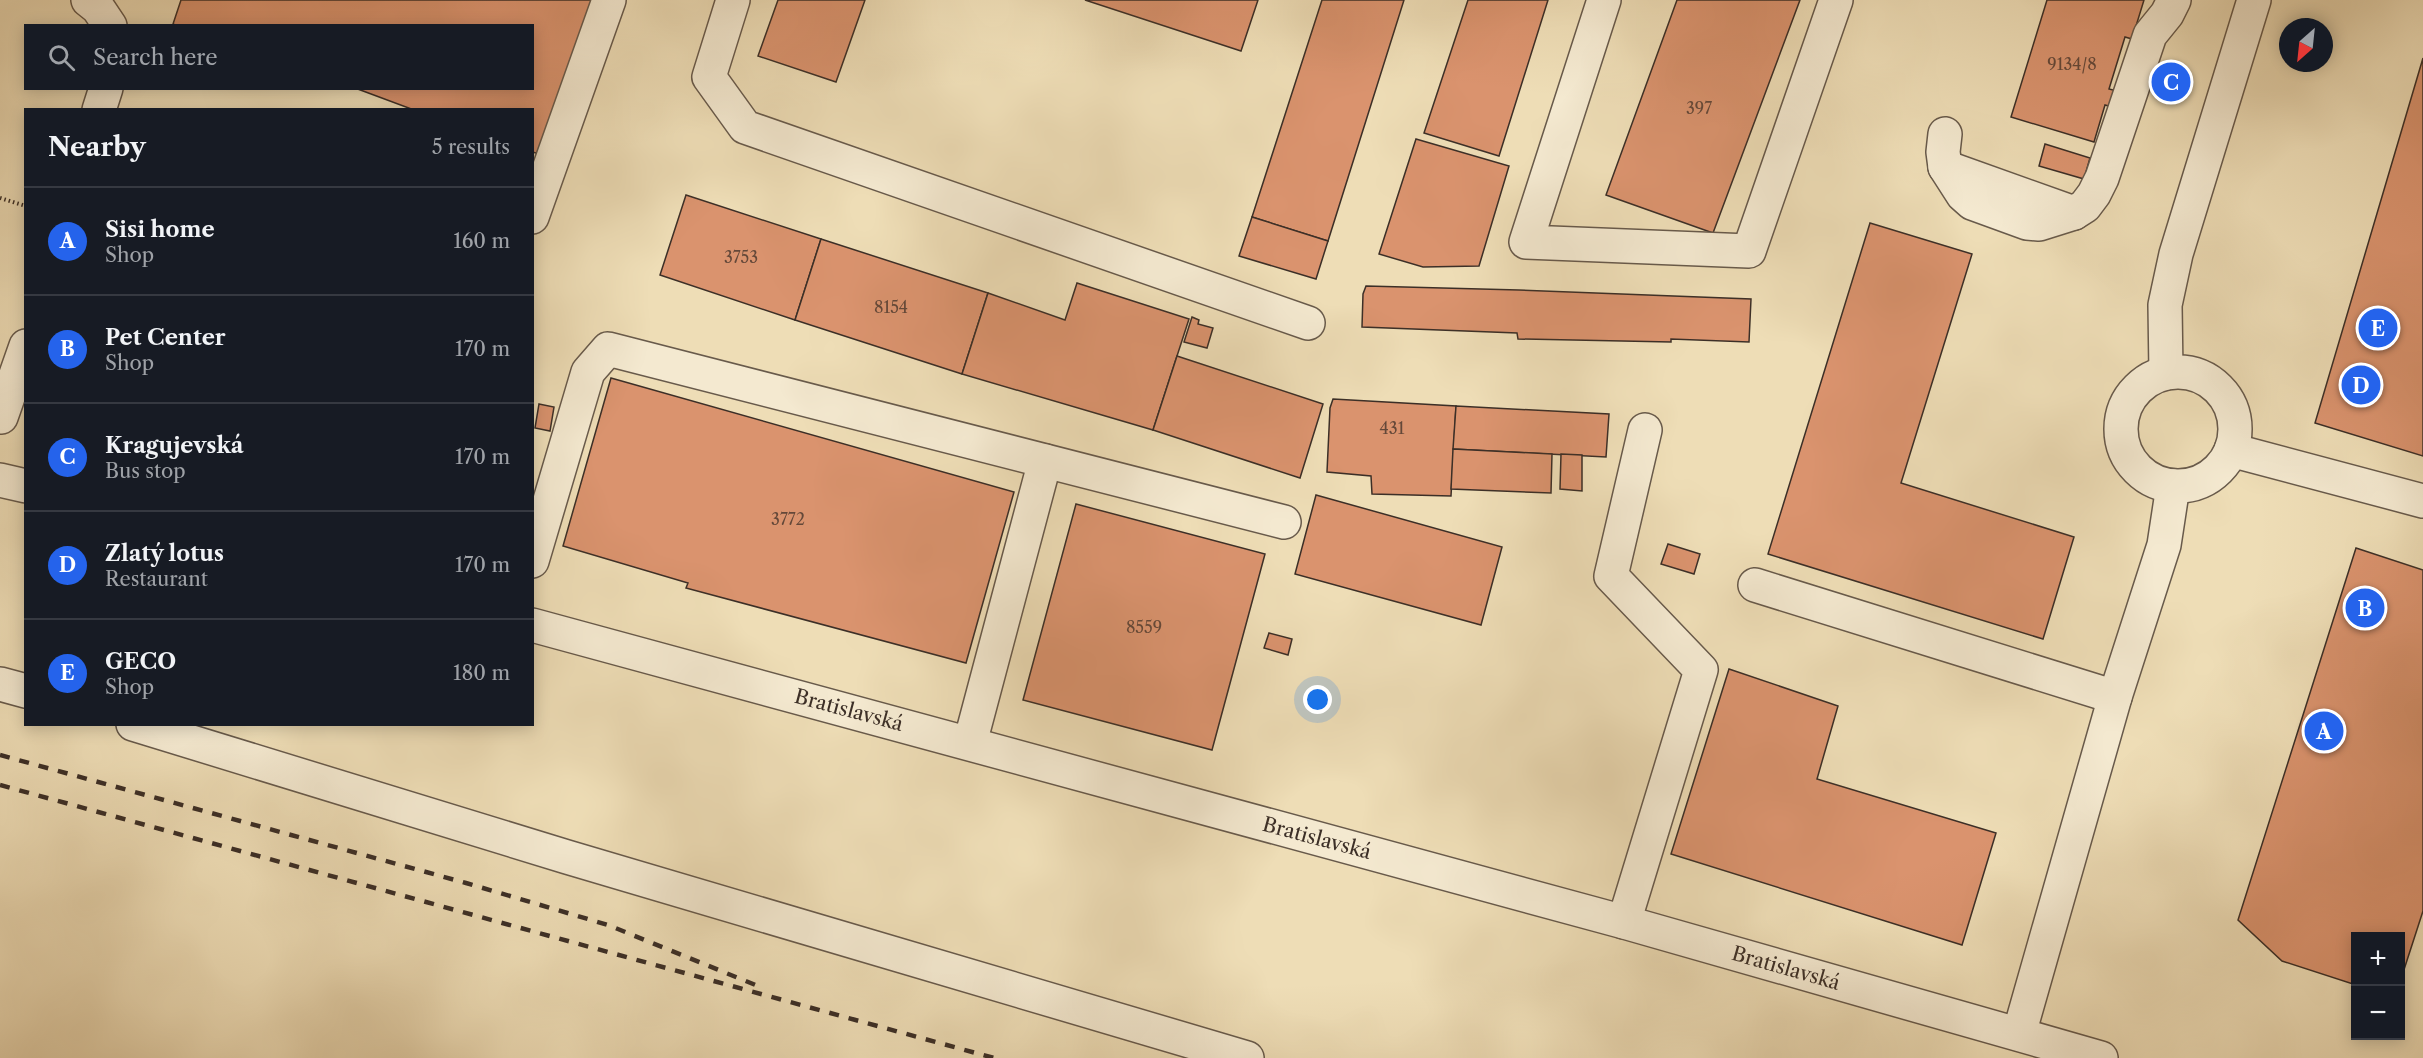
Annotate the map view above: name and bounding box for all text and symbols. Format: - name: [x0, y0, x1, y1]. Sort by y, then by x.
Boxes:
- north arrow: [2279, 18, 2333, 72]
- search box: [24, 24, 534, 90]
- icon: search: [45, 41, 78, 74]
- text: Search here: [93, 44, 218, 71]
- house number: 9134/8: [2047, 54, 2097, 74]
- pin: C: [2152, 60, 2190, 104]
- house number: 397: [1686, 98, 1712, 118]
- text: Nearby: [48, 131, 146, 163]
- text: 5 results: [432, 135, 510, 159]
- text: Sisi home: [105, 216, 215, 243]
- text: A: [60, 229, 75, 253]
- text: 160 m: [453, 229, 510, 253]
- text: Shop: [105, 243, 154, 267]
- house number: 3753: [724, 247, 758, 267]
- house number: 8154: [874, 297, 908, 317]
- pin: E: [2358, 306, 2398, 350]
- text: Pet Center: [105, 324, 226, 351]
- text: B: [60, 337, 75, 361]
- text: 170 m: [455, 337, 510, 361]
- text: Shop: [105, 351, 154, 375]
- pin: D: [2342, 362, 2380, 408]
- house number: 431: [1380, 418, 1405, 438]
- text: Kragujevská: [105, 432, 244, 459]
- text: C: [59, 445, 76, 469]
- text: 170 m: [455, 445, 510, 469]
- text: Bus stop: [105, 459, 186, 483]
- house number: 3772: [771, 509, 805, 529]
- text: Zlatý lotus: [105, 540, 224, 567]
- text: D: [59, 553, 76, 577]
- text: 170 m: [455, 553, 510, 577]
- text: Restaurant: [105, 567, 208, 591]
- pin: B: [2346, 586, 2384, 630]
- house number: 8559: [1126, 617, 1162, 637]
- text: GECO: [105, 648, 176, 675]
- text: E: [60, 661, 75, 685]
- text: 180 m: [453, 661, 510, 685]
- text: Shop: [105, 675, 154, 699]
- street label: Bratislavská: [792, 684, 906, 736]
- your location: [1303, 685, 1332, 714]
- pin: A: [2304, 708, 2344, 754]
- street label: Bratislavská: [1260, 812, 1374, 864]
- map controls: [2351, 932, 2405, 1040]
- button: +: [2351, 932, 2405, 986]
- street label: Bratislavská: [1729, 941, 1843, 995]
- button: −: [2351, 986, 2405, 1040]

